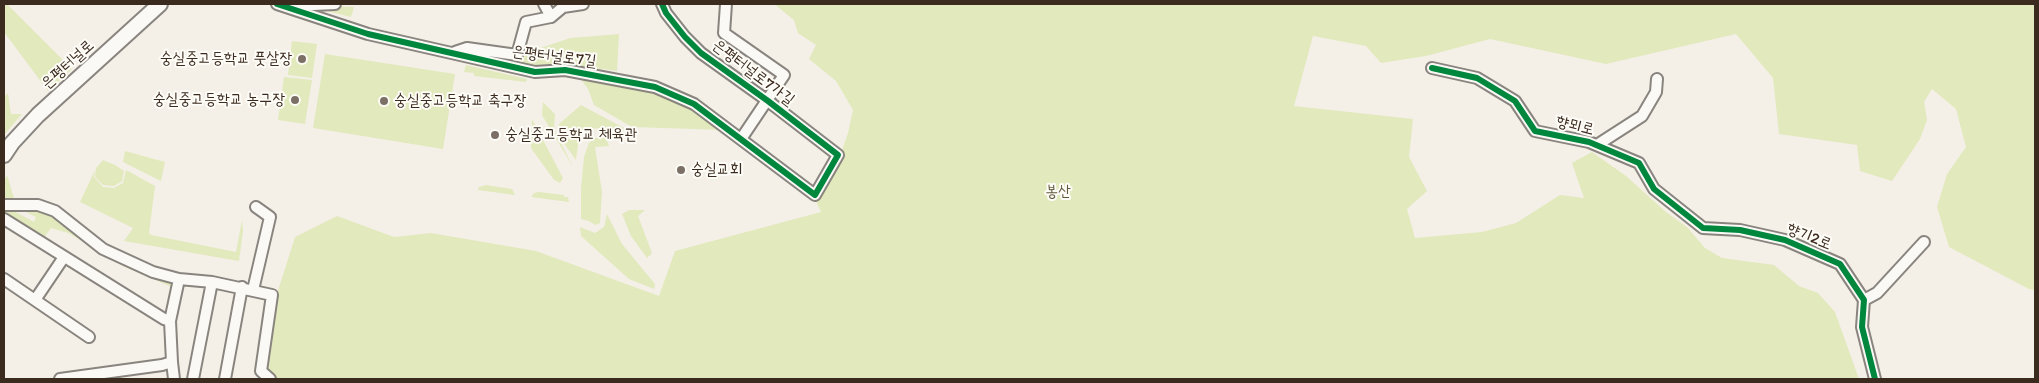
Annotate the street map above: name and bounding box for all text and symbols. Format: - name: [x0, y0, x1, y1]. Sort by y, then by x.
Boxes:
- street label: 은평터널로: [38, 36, 98, 94]
- street label: 은평터널로7가길: [708, 36, 798, 110]
- street label: 은평터널로7길: [511, 42, 597, 72]
- place label: 숭실중고등학교 풋살장: [160, 49, 292, 69]
- marker: 숭실중고등학교 풋살장: [296, 53, 308, 65]
- place label: 숭실중고등학교 농구장: [153, 90, 285, 110]
- place label: 숭실중고등학교 축구장: [394, 91, 526, 111]
- marker: 숭실중고등학교 농구장: [289, 94, 301, 106]
- marker: 숭실중고등학교 축구장: [378, 95, 390, 107]
- street label: 향뫼로: [1554, 112, 1596, 140]
- place label: 숭실중고등학교 체육관: [505, 125, 637, 145]
- marker: 숭실중고등학교 체육관: [489, 129, 501, 141]
- place label: 숭실교회: [691, 160, 742, 180]
- marker: 숭실교회: [675, 164, 687, 176]
- park label: 봉산: [1045, 182, 1071, 202]
- street label: 향기2로: [1784, 219, 1834, 255]

